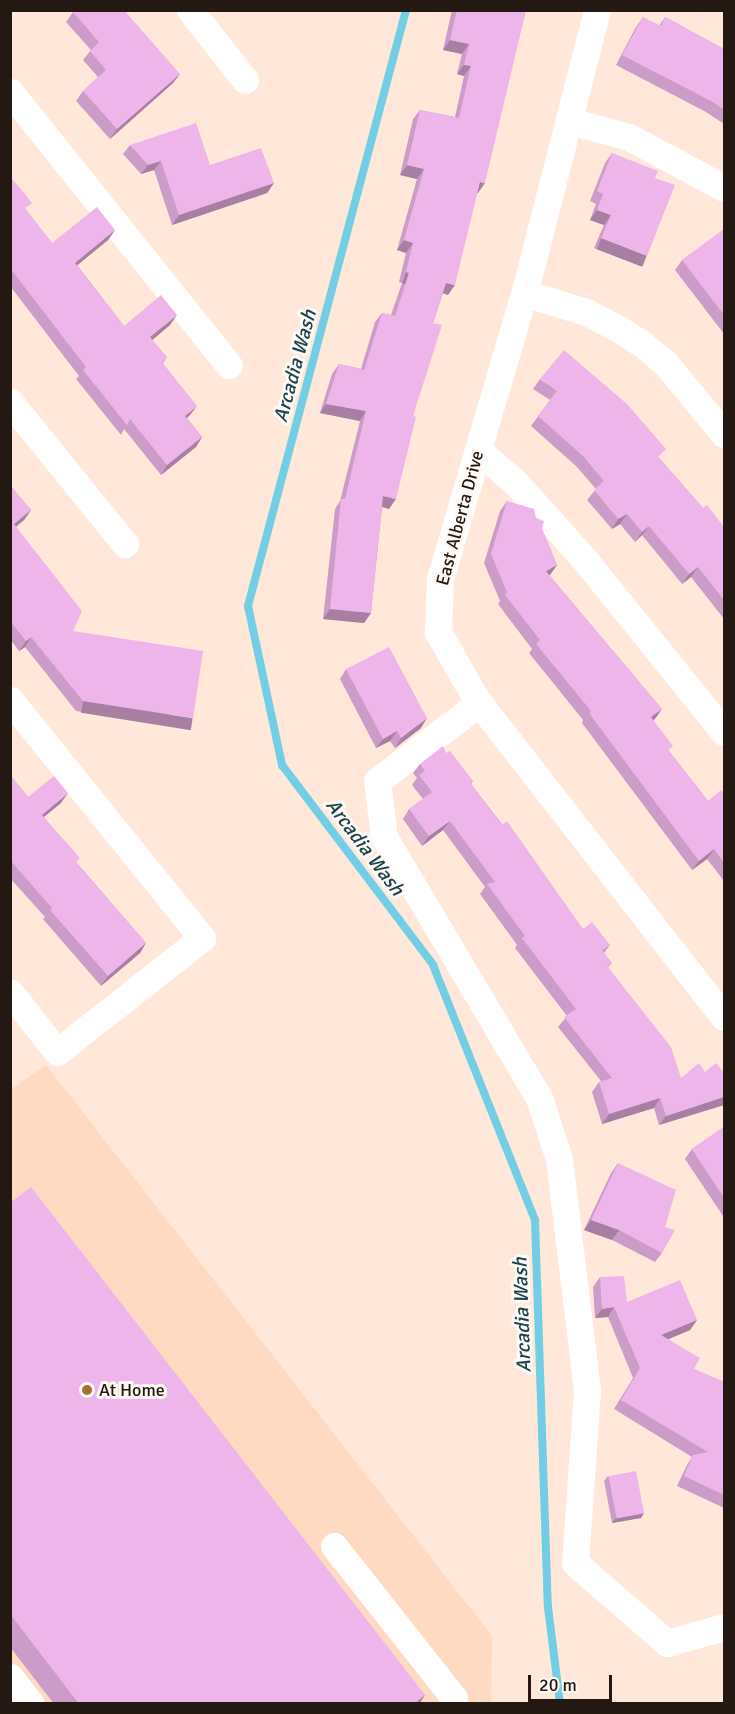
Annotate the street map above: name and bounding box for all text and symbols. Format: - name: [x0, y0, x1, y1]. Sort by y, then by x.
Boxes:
- water label: Arcadia Wash: [268, 307, 322, 425]
- street label: East Alberta Drive: [432, 448, 488, 588]
- water label: Arcadia Wash: [321, 794, 409, 900]
- water label: Arcadia Wash: [508, 1257, 536, 1373]
- place label: At Home: [99, 1379, 165, 1401]
- marker: At Home: [80, 1383, 94, 1397]
- scale bar: [531, 1663, 615, 1701]
- text: 20 m: [539, 1674, 577, 1696]

